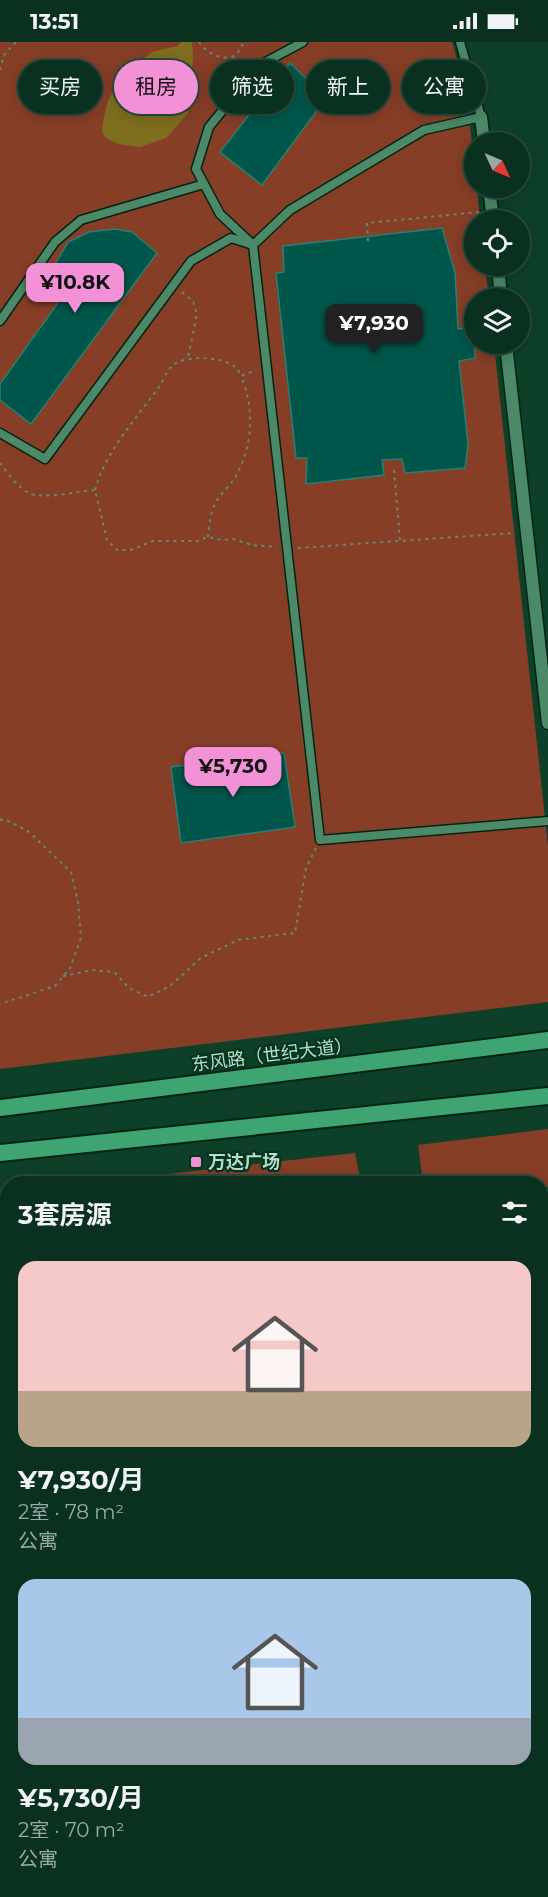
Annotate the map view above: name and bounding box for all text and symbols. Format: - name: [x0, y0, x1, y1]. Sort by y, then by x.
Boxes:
- text: 13:51: [30, 8, 79, 35]
- chip: 买房: [18, 60, 102, 114]
- chip: 租房: [114, 60, 198, 114]
- chip: 筛选: [210, 60, 294, 114]
- chip: 新上: [306, 60, 390, 114]
- chip: 公寓: [402, 60, 486, 114]
- north arrow: [464, 132, 530, 198]
- map controls: [464, 132, 530, 354]
- button: locate: [464, 210, 530, 276]
- pin: ¥10.8K: [26, 263, 124, 314]
- text: ¥10.8K: [40, 270, 110, 294]
- button: layers: [464, 288, 530, 354]
- pin: ¥7,930: [325, 304, 423, 355]
- text: ¥7,930: [339, 311, 409, 335]
- pin: ¥5,730: [184, 747, 282, 798]
- text: ¥5,730: [198, 754, 268, 778]
- street label: 东风路（世纪大道）: [190, 1034, 354, 1076]
- place label: 万达广场: [208, 1151, 280, 1173]
- marker: 万达广场: [189, 1155, 203, 1169]
- icon: filters: [498, 1196, 531, 1229]
- text: 3套房源: [18, 1199, 111, 1231]
- icon: home: [221, 1300, 329, 1408]
- text: ¥7,930/月: [18, 1464, 144, 1496]
- text: 2室 · 78 m²: [18, 1500, 124, 1524]
- text: 公寓: [18, 1529, 58, 1553]
- icon: home: [221, 1618, 329, 1726]
- text: ¥5,730/月: [18, 1782, 144, 1814]
- text: 2室 · 70 m²: [18, 1818, 125, 1842]
- text: 公寓: [18, 1847, 58, 1871]

